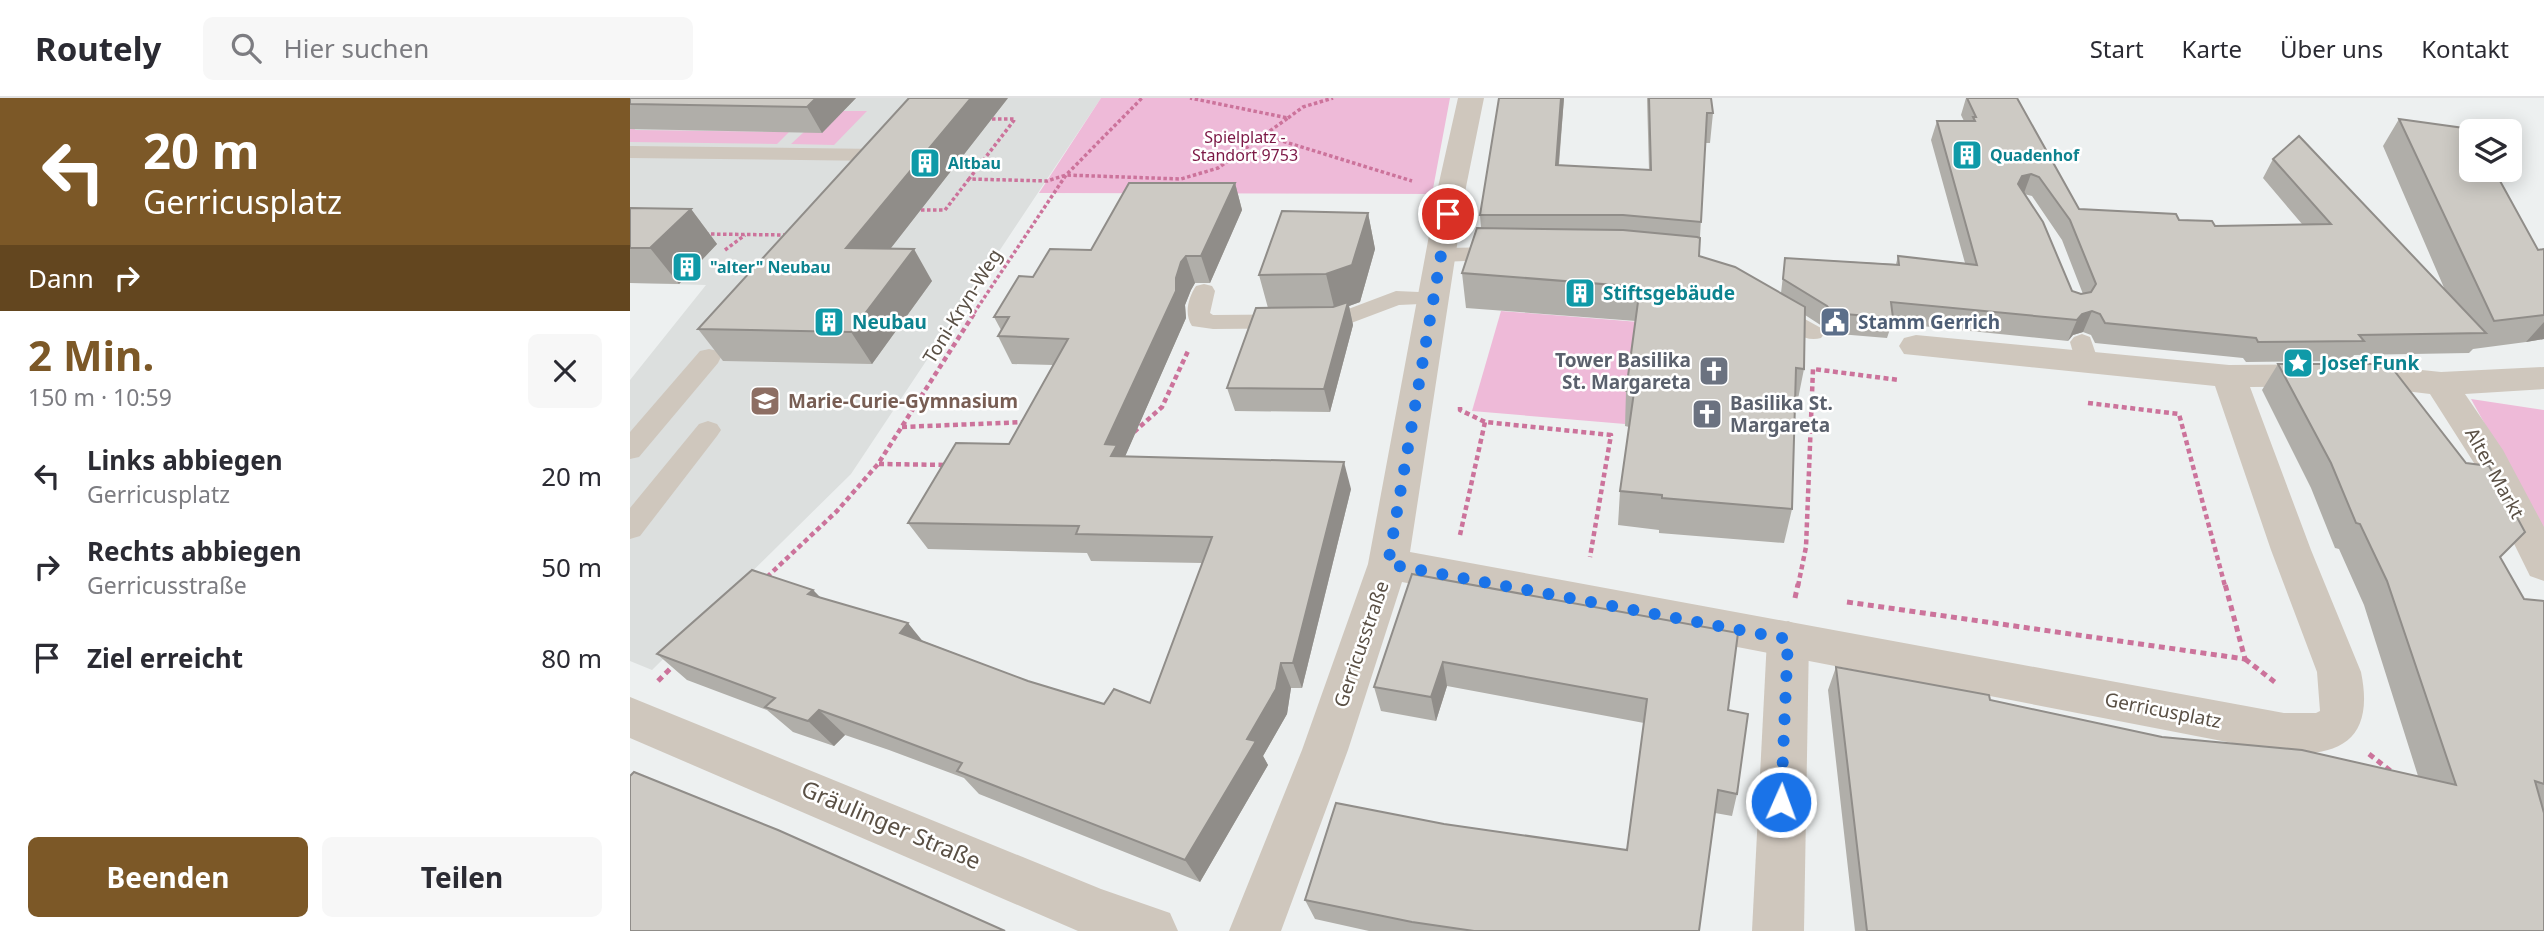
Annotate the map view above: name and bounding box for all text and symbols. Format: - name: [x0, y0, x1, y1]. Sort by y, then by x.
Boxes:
- search box: [203, 17, 693, 80]
- text: Routely: [35, 26, 161, 71]
- icon: search: [227, 29, 265, 67]
- text: Hier suchen: [283, 30, 429, 66]
- text: Start: [2090, 32, 2144, 65]
- text: Karte: [2182, 32, 2242, 65]
- text: Über uns: [2280, 32, 2383, 65]
- text: Kontakt: [2421, 32, 2509, 65]
- text: 20 m: [143, 117, 260, 183]
- map controls: [2459, 119, 2522, 182]
- button: layers: [2459, 119, 2522, 182]
- icon: left: [28, 126, 119, 217]
- park label: Spielplatz - Standort 9753: [1192, 126, 1298, 166]
- building icon: Quadenhof: [1950, 138, 1984, 172]
- place label: Quadenhof: [1990, 144, 2080, 166]
- building icon: Altbau: [908, 146, 942, 180]
- place label: Altbau: [948, 152, 1001, 174]
- text: Gerricusplatz: [143, 180, 342, 223]
- pin: [1418, 184, 1478, 244]
- icon: arrive: [1429, 195, 1467, 233]
- street label: Toni-Kryn-Weg: [916, 244, 1008, 368]
- building icon: "alter" Neubau: [670, 250, 704, 284]
- place label: "alter" Neubau: [710, 256, 831, 278]
- icon: right: [108, 259, 146, 297]
- text: Dann: [28, 260, 94, 296]
- building icon: Stiftsgebäude: [1563, 276, 1597, 310]
- place label: Stiftsgebäude: [1603, 280, 1735, 306]
- building icon: Neubau: [812, 305, 846, 339]
- public building icon: Stamm Gerrich: [1818, 305, 1852, 339]
- place label: Neubau: [852, 309, 927, 335]
- place label: Stamm Gerrich: [1858, 309, 2000, 335]
- text: 2 Min.: [28, 326, 154, 383]
- button: close: [528, 334, 602, 408]
- place icon: Josef Funk: [2281, 346, 2315, 380]
- place label: Tower Basilika St. Margareta: [1555, 347, 1691, 395]
- place label: Josef Funk: [2319, 350, 2419, 376]
- church icon: Tower Basilika St. Margareta: [1697, 354, 1731, 388]
- text: 150 m · 10:59: [28, 381, 172, 413]
- school or university icon: Marie-Curie-Gymnasium: [748, 384, 782, 418]
- place label: Marie-Curie-Gymnasium: [788, 388, 1018, 414]
- place label: Basilika St. Margareta: [1730, 390, 1833, 438]
- church icon: Basilika St. Margareta: [1690, 397, 1724, 431]
- street label: Alter Markt: [2459, 423, 2531, 523]
- text: Links abbiegen: [87, 442, 283, 478]
- icon: left: [28, 457, 66, 495]
- text: 20 m: [541, 458, 602, 494]
- text: Gerricusplatz: [87, 478, 230, 510]
- text: Rechts abbiegen: [87, 533, 302, 569]
- icon: right: [28, 548, 66, 586]
- text: 50 m: [541, 549, 602, 585]
- text: Gerricusstraße: [87, 569, 247, 601]
- street label: Gerricusstraße: [1327, 577, 1395, 711]
- icon: arrive: [28, 639, 66, 677]
- text: Ziel erreicht: [87, 640, 243, 676]
- text: 80 m: [541, 640, 602, 676]
- street label: Gerricusplatz: [2103, 686, 2224, 734]
- position arrow: [1744, 765, 1818, 839]
- street label: Gräulinger Straße: [797, 772, 986, 876]
- button: Beenden: [28, 837, 308, 917]
- button: Teilen: [322, 837, 602, 917]

